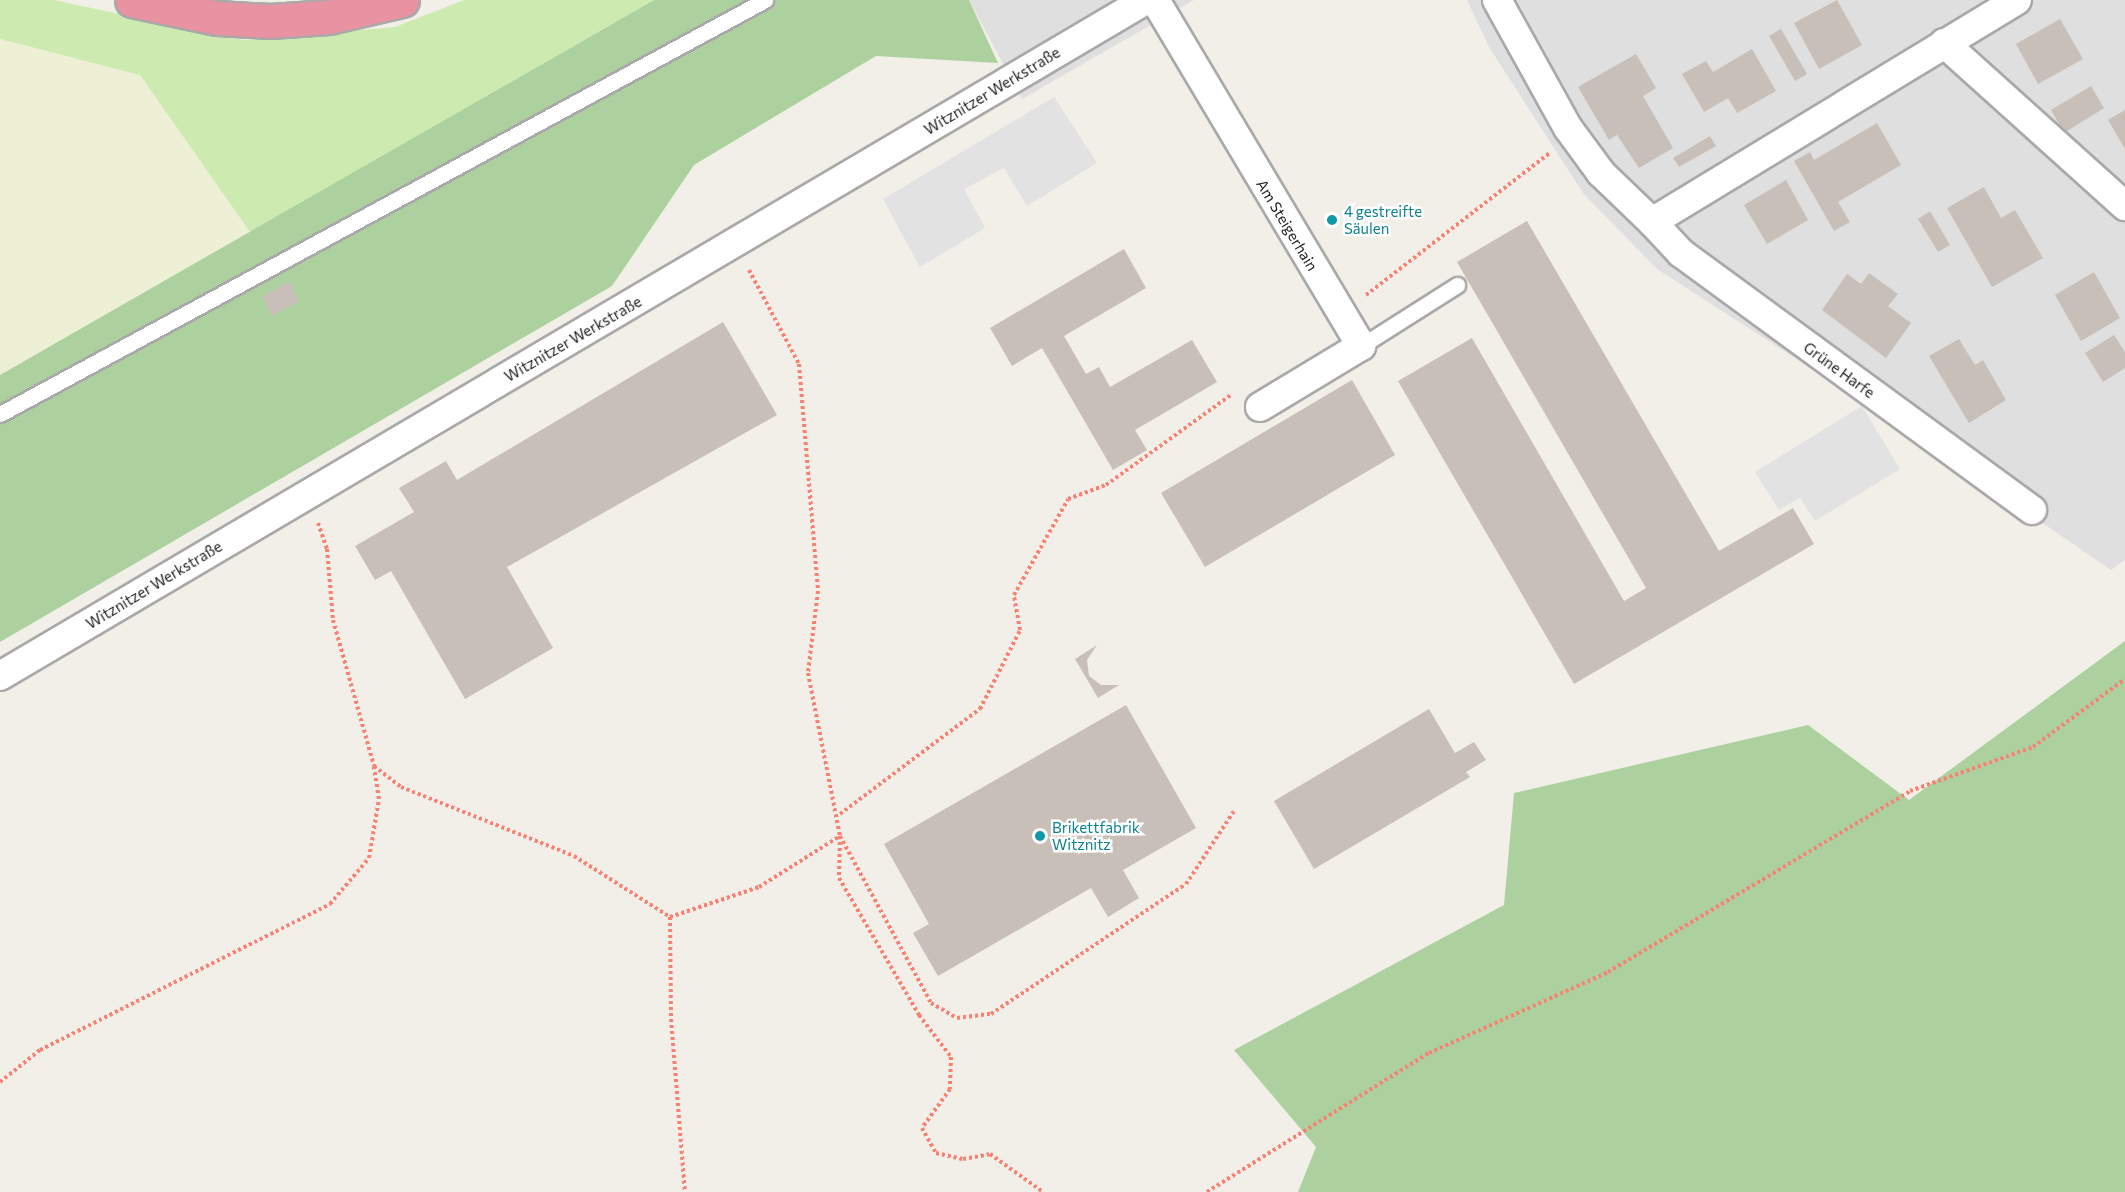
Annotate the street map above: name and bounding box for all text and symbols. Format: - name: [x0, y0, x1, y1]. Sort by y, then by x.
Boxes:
- street label: Witznitzer Werkstraße: [921, 43, 1063, 139]
- street label: Am Steigerhain: [1253, 176, 1321, 274]
- place label: 4 gestreifte Säulen: [1344, 202, 1422, 237]
- marker: 4 gestreifte Säulen: [1325, 213, 1339, 227]
- street label: Witznitzer Werkstraße: [501, 292, 645, 386]
- street label: Grüne Harfe: [1800, 338, 1878, 402]
- street label: Witznitzer Werkstraße: [83, 537, 225, 633]
- place label: Brikettfabrik Witznitz: [1052, 818, 1140, 853]
- marker: Brikettfabrik Witznitz: [1033, 829, 1047, 843]

